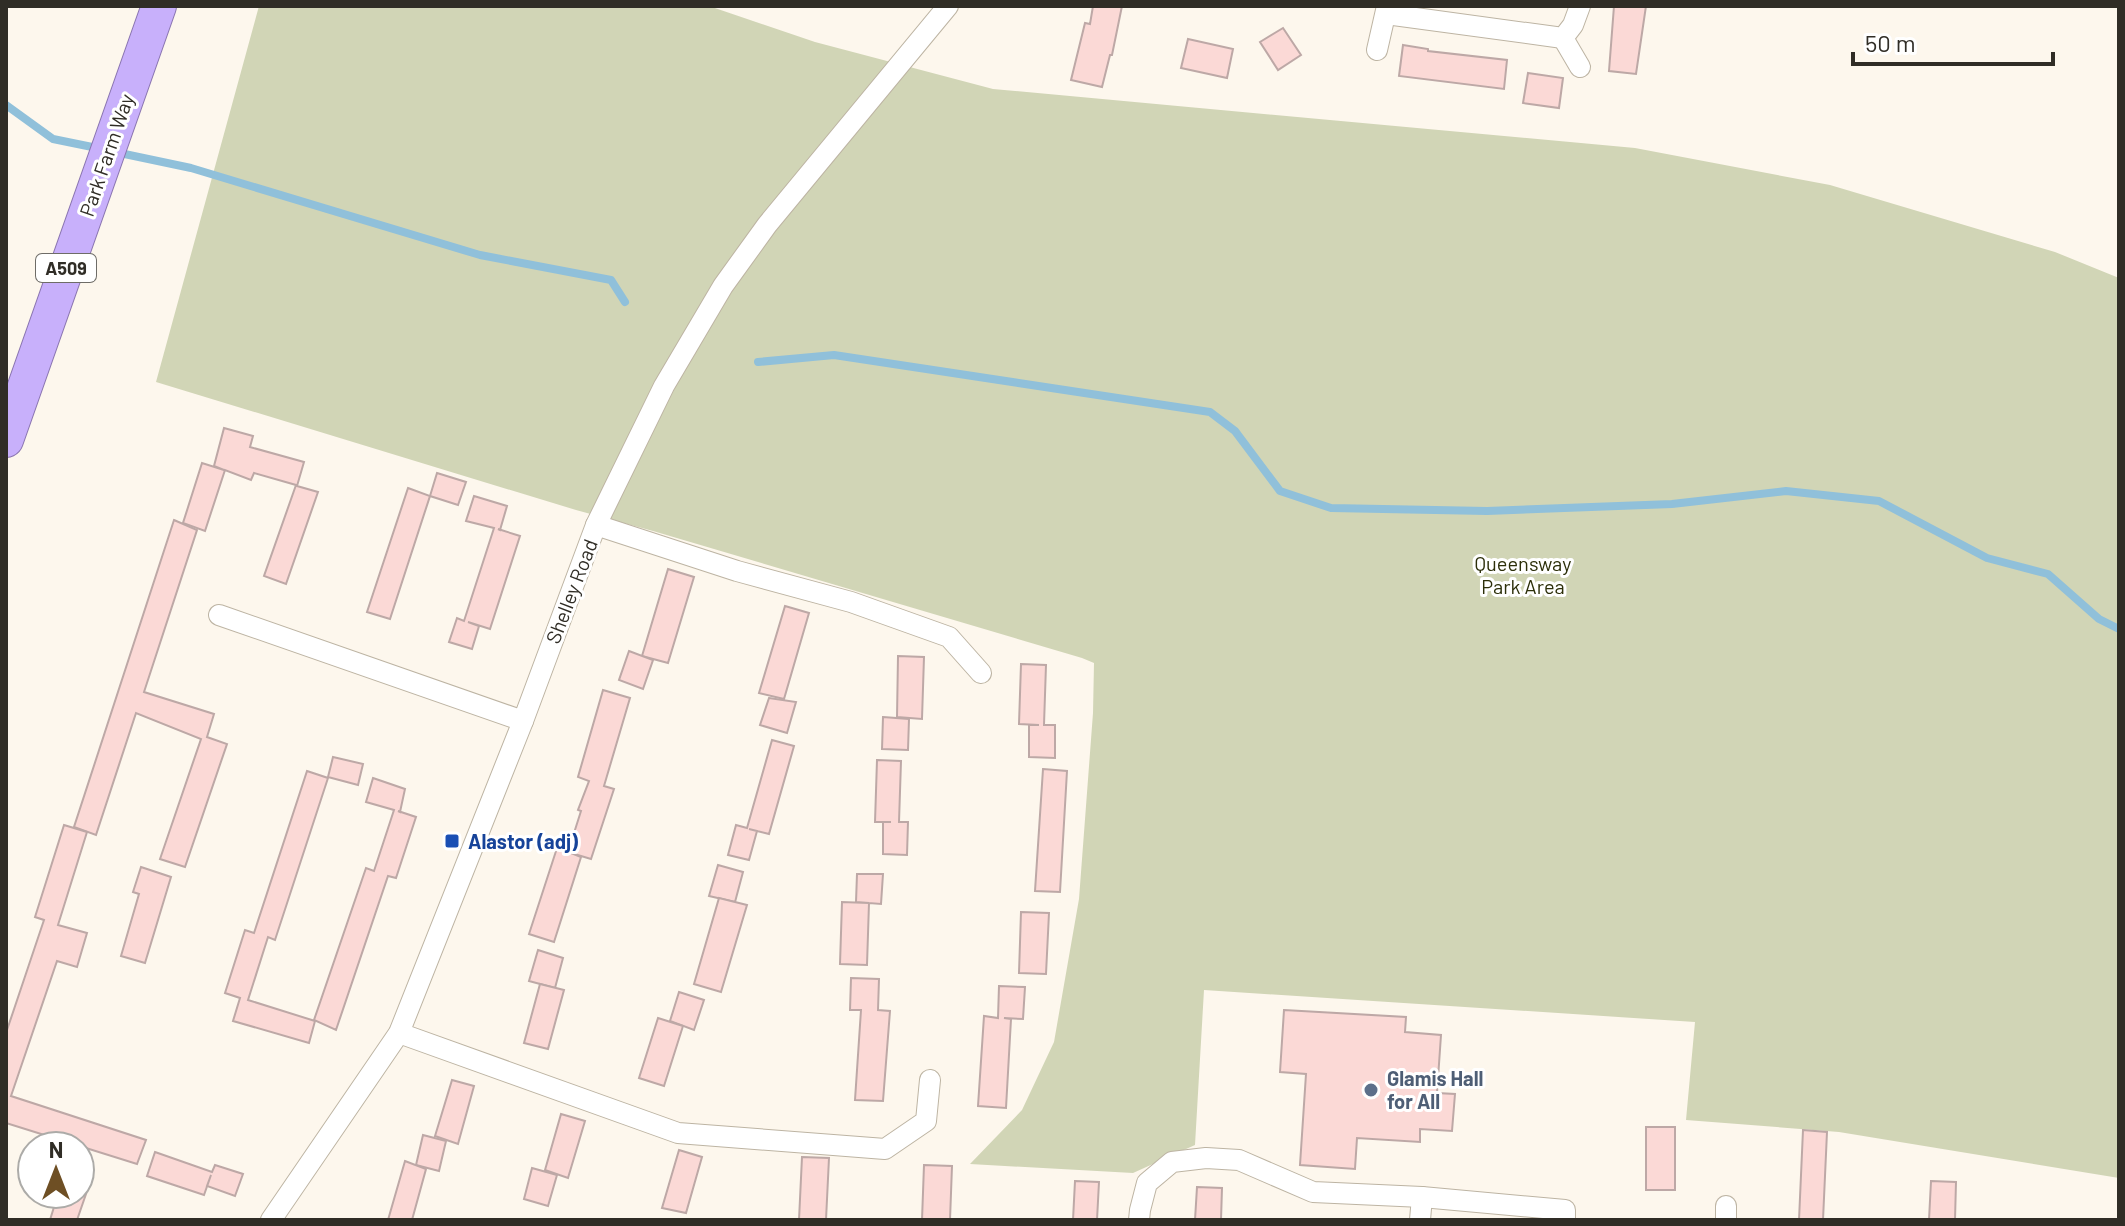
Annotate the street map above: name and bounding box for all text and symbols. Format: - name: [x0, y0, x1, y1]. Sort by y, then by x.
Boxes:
- scale bar: [1853, 16, 2053, 66]
- text: 50 m: [1865, 28, 1916, 57]
- street label: Park Farm Way: [74, 91, 138, 219]
- road number: A509: [36, 254, 96, 282]
- street label: Shelley Road: [540, 535, 602, 647]
- park label: Queensway Park Area: [1475, 551, 1571, 598]
- place label: Alastor (adj): [468, 829, 578, 853]
- marker: Alastor (adj): [443, 832, 461, 850]
- place label: Glamis Hall for All: [1387, 1066, 1483, 1113]
- marker: Glamis Hall for All: [1362, 1081, 1380, 1099]
- north arrow: [16, 1130, 96, 1210]
- text: N: [49, 1136, 63, 1162]

